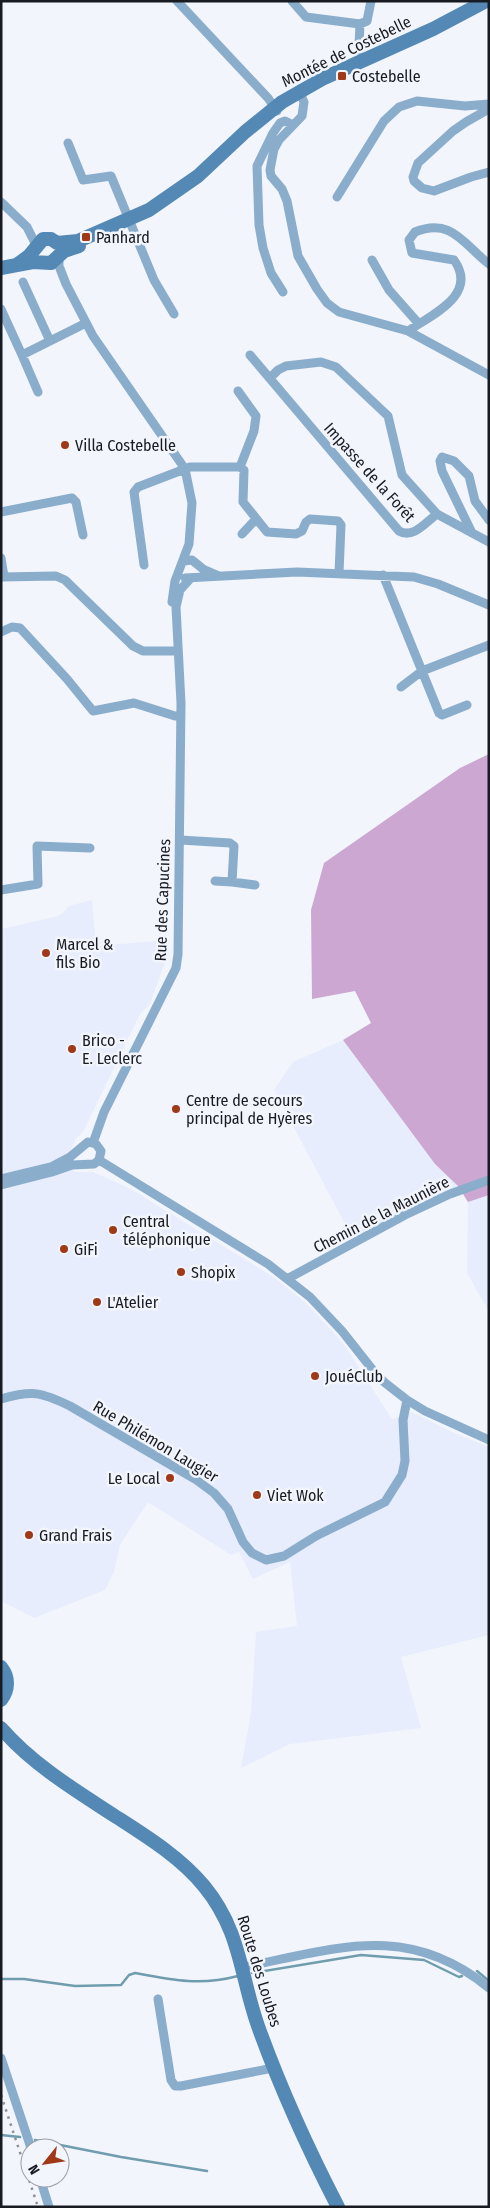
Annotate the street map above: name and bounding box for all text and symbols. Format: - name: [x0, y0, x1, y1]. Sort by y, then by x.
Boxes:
- street label: Montée de Costebelle: [278, 11, 414, 91]
- place label: Costebelle: [352, 66, 421, 86]
- marker: Costebelle: [336, 70, 348, 82]
- place label: Panhard: [96, 228, 150, 247]
- marker: Panhard: [80, 231, 92, 243]
- street label: Impasse de la Forêt: [320, 419, 420, 526]
- place label: Villa Costebelle: [75, 436, 176, 455]
- marker: Villa Costebelle: [59, 439, 71, 451]
- street label: Rue des Capucines: [151, 838, 174, 962]
- place label: Marcel & fils Bio: [56, 935, 114, 972]
- marker: Marcel & fils Bio: [40, 947, 52, 959]
- place label: Brico - E. Leclerc: [82, 1031, 142, 1068]
- marker: Brico - E. Leclerc: [66, 1043, 78, 1055]
- place label: Centre de secours principal de Hyères: [186, 1091, 312, 1128]
- marker: Centre de secours principal de Hyères: [170, 1103, 182, 1115]
- street label: Chemin de la Maunière: [310, 1172, 452, 1257]
- place label: Central téléphonique: [123, 1212, 211, 1249]
- marker: Central téléphonique: [107, 1224, 119, 1236]
- place label: GiFi: [74, 1240, 98, 1259]
- marker: GiFi: [58, 1243, 70, 1255]
- place label: Shopix: [191, 1263, 235, 1282]
- marker: Shopix: [175, 1266, 187, 1278]
- place label: L'Atelier: [107, 1293, 159, 1312]
- marker: L'Atelier: [91, 1296, 103, 1308]
- place label: JouéClub: [325, 1367, 383, 1386]
- marker: JouéClub: [309, 1370, 321, 1382]
- street label: Rue Philémon Laugier: [90, 1397, 222, 1486]
- place label: Le Local: [108, 1469, 160, 1488]
- marker: Le Local: [164, 1472, 176, 1484]
- place label: Viet Wok: [267, 1486, 324, 1505]
- marker: Viet Wok: [251, 1489, 263, 1501]
- place label: Grand Frais: [39, 1526, 112, 1545]
- marker: Grand Frais: [23, 1529, 35, 1541]
- street label: Route des Loubes: [234, 1913, 286, 2029]
- north arrow: [20, 2138, 70, 2188]
- text: N: [25, 2161, 44, 2177]

